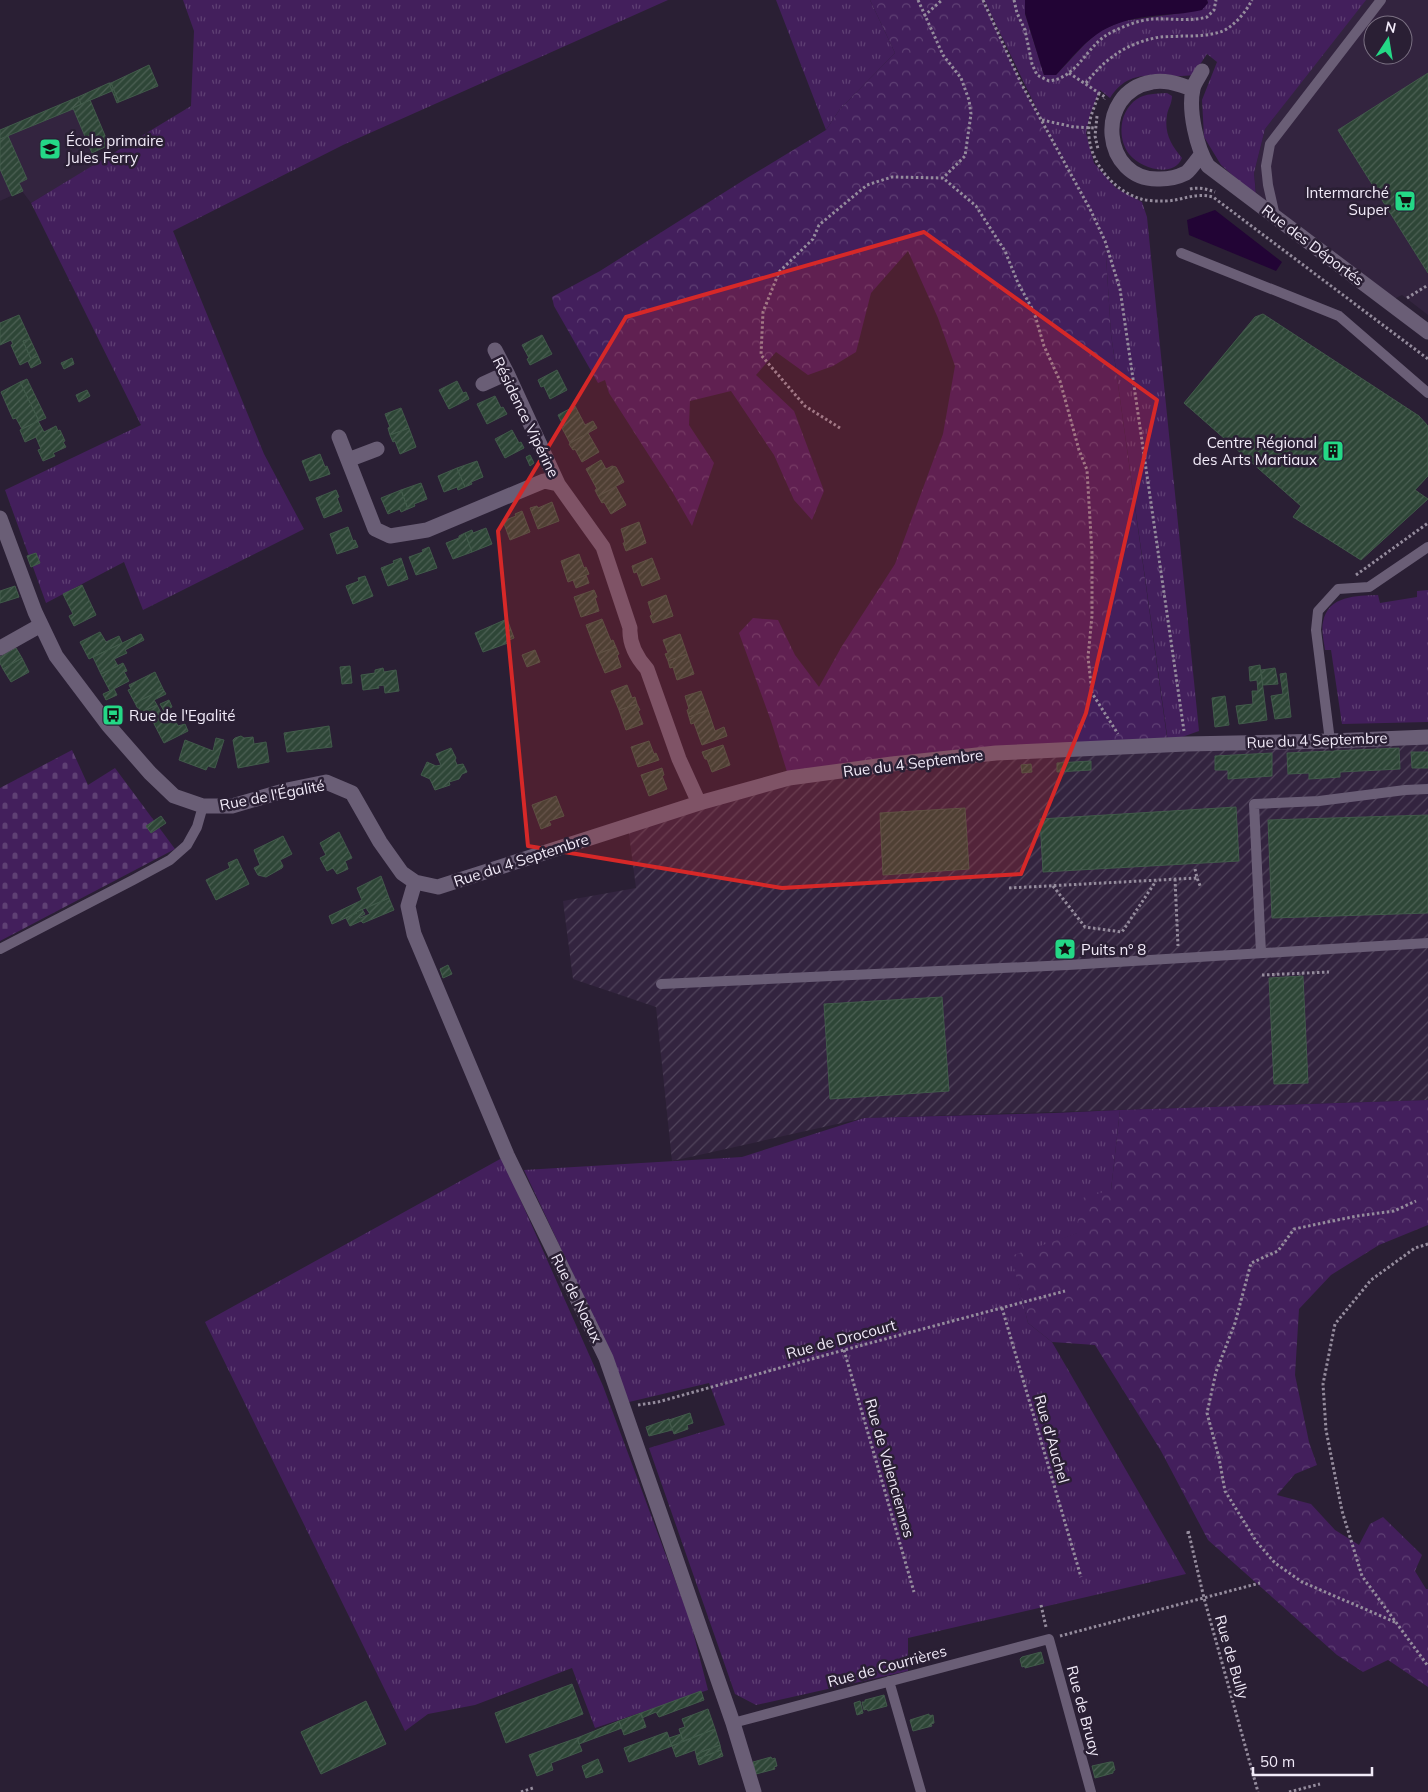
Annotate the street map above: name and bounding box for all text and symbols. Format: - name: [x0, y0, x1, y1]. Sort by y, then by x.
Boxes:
- north arrow: [1363, 15, 1413, 65]
- text: N: [1384, 17, 1398, 37]
- place label: École primaire Jules Ferry: [66, 131, 164, 167]
- school or university icon: École primaire Jules Ferry: [38, 137, 62, 161]
- place label: Intermarché Super: [1306, 183, 1390, 219]
- supermarket icon: Intermarché Super: [1393, 189, 1417, 213]
- street label: Rue des Déportés: [1258, 200, 1368, 290]
- street label: Résidence Vipérine: [489, 354, 563, 480]
- place label: Centre Régional des Arts Martiaux: [1193, 433, 1317, 469]
- building icon: Centre Régional des Arts Martiaux: [1321, 439, 1345, 463]
- bus stop icon: Rue de l'Egalité: [101, 703, 125, 727]
- place label: Rue de l'Egalité: [129, 706, 235, 725]
- street label: Rue du 4 Septembre: [1246, 728, 1388, 752]
- street label: Rue du 4 Septembre: [842, 745, 984, 781]
- street label: Rue de l'Égalité: [218, 776, 326, 814]
- street label: Rue du 4 Septembre: [451, 829, 591, 891]
- place icon: Puits n° 8: [1053, 937, 1077, 961]
- place label: Puits n° 8: [1081, 940, 1146, 959]
- street label: Rue de Noeux: [547, 1250, 607, 1346]
- street label: Rue de Drocourt: [784, 1315, 898, 1363]
- street label: Rue d'Auchel: [1030, 1393, 1074, 1485]
- street label: Rue de Valenciennes: [861, 1396, 919, 1540]
- street label: Rue de Bully: [1211, 1613, 1253, 1701]
- street label: Rue de Courrières: [825, 1641, 949, 1691]
- street label: Rue de Bruay: [1063, 1663, 1105, 1759]
- scale bar: [1253, 1744, 1372, 1776]
- text: 50 m: [1260, 1752, 1295, 1771]

